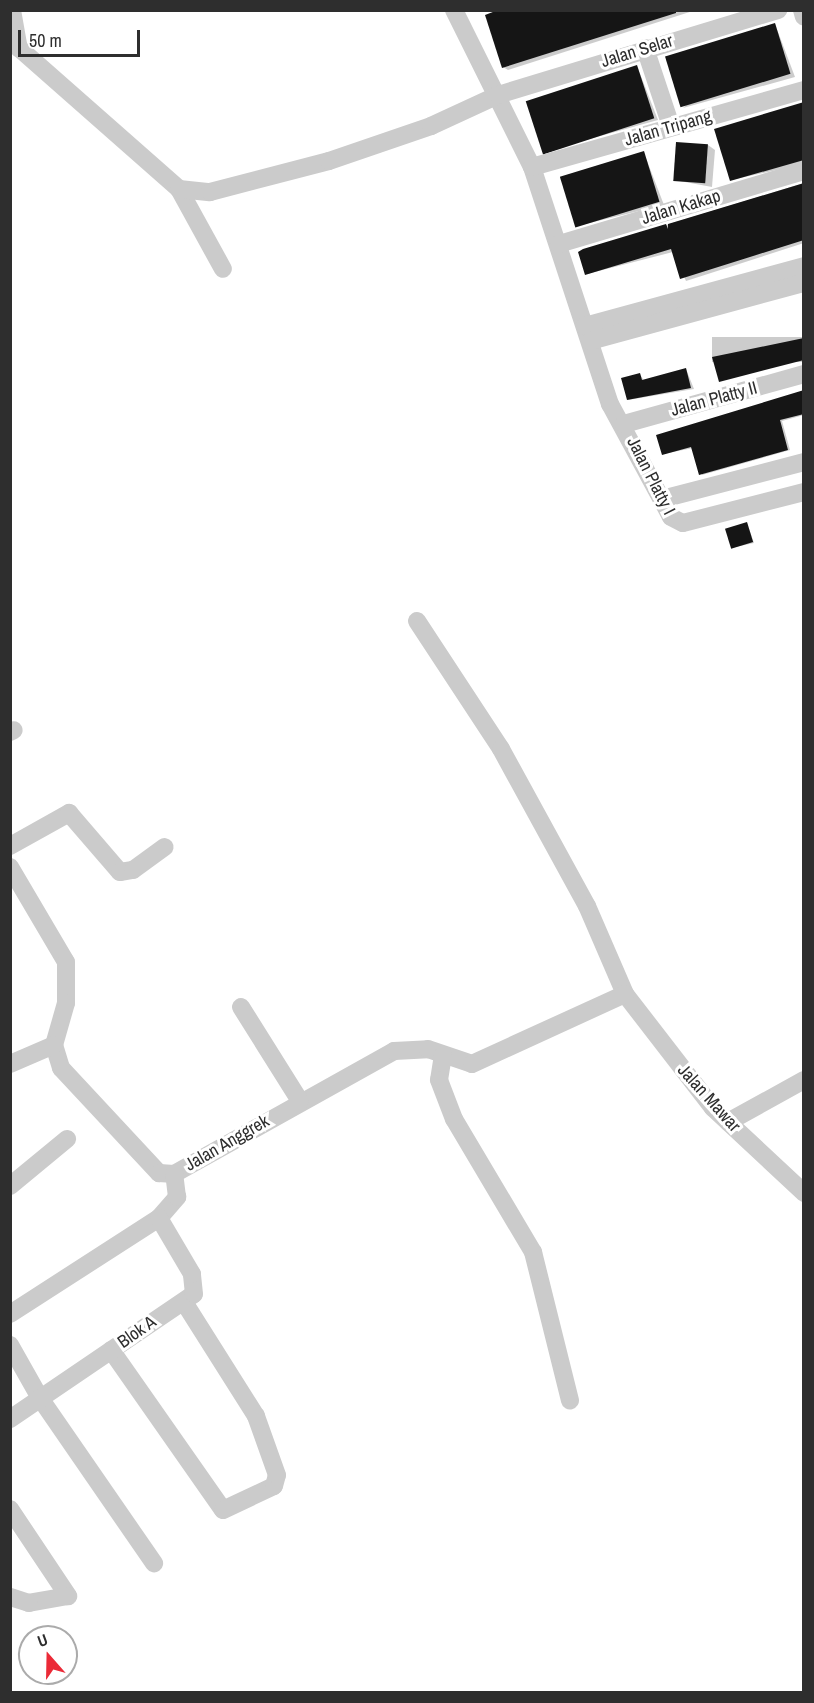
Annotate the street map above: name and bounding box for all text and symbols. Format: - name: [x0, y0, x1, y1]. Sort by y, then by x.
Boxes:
- scale bar: [21, 18, 142, 56]
- text: 50 m: [29, 28, 62, 53]
- street label: Jalan Selar: [599, 30, 675, 72]
- street label: Jalan Tripang: [622, 105, 714, 151]
- street label: Jalan Kakap: [639, 185, 723, 229]
- street label: Jalan Platty II: [668, 377, 760, 421]
- street label: Jalan Platty I: [622, 433, 680, 519]
- street label: Jalan Mawar: [673, 1060, 745, 1136]
- street label: Jalan Anggrek: [181, 1110, 273, 1176]
- street label: Blok A: [113, 1311, 161, 1353]
- north arrow: [18, 1625, 78, 1685]
- text: U: [34, 1628, 51, 1652]

